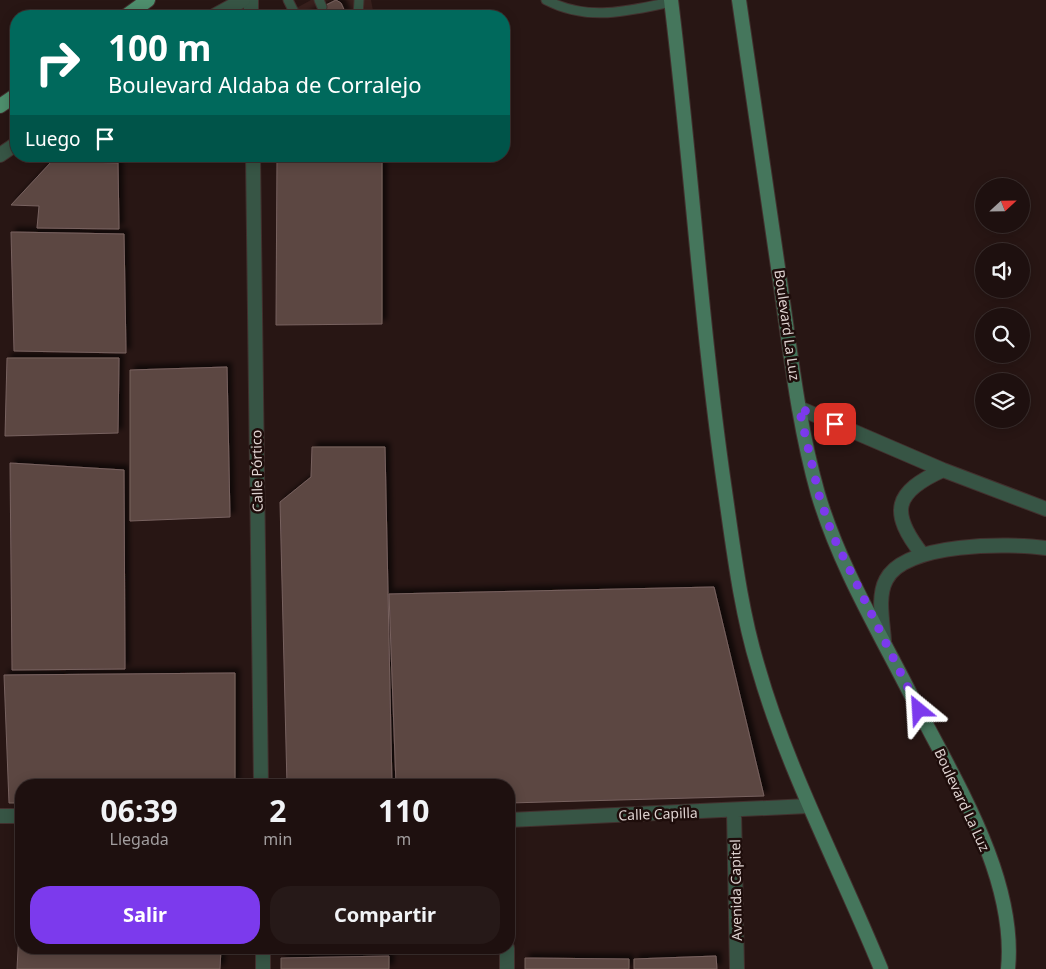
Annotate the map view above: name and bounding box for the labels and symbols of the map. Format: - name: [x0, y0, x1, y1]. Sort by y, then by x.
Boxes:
- north arrow: [975, 178, 1030, 232]
- street label: Boulevard La Luz: [770, 268, 805, 382]
- pin: [814, 403, 856, 445]
- street label: Calle Pórtico: [246, 430, 267, 512]
- position arrow: [892, 683, 944, 735]
- street label: Boulevard La Luz: [930, 745, 995, 855]
- street label: Calle Capilla: [618, 803, 698, 824]
- street label: Avenida Capitel: [725, 839, 746, 941]

